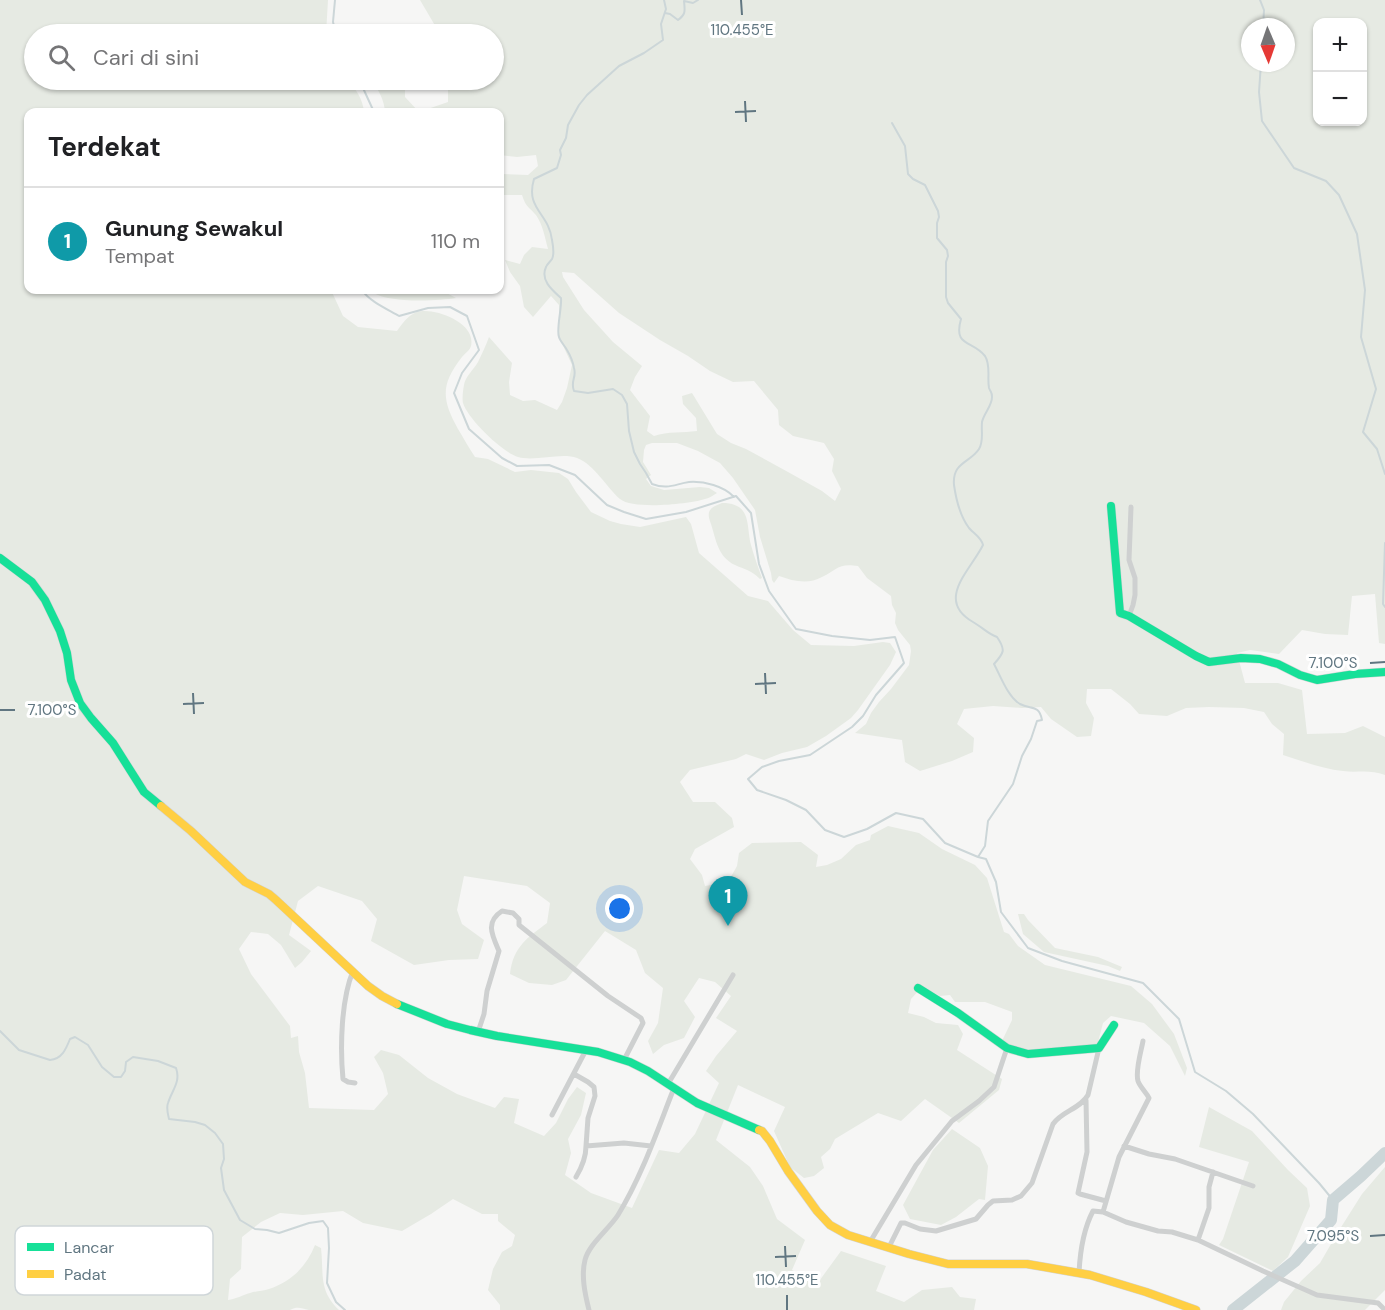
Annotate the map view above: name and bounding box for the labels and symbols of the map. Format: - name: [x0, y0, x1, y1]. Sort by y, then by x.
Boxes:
- north arrow: [1241, 18, 1295, 72]
- text: 110.455°E: [710, 20, 774, 40]
- text: 7.100°S: [1309, 653, 1358, 673]
- text: 7.100°S: [28, 700, 77, 720]
- pin: 1: [708, 876, 748, 926]
- your location: [605, 894, 634, 923]
- legend: [15, 1226, 213, 1295]
- text: 7.095°S: [1307, 1226, 1359, 1246]
- text: Lancar: [64, 1237, 114, 1258]
- text: Padat: [64, 1264, 106, 1285]
- text: 110.455°E: [755, 1270, 819, 1290]

